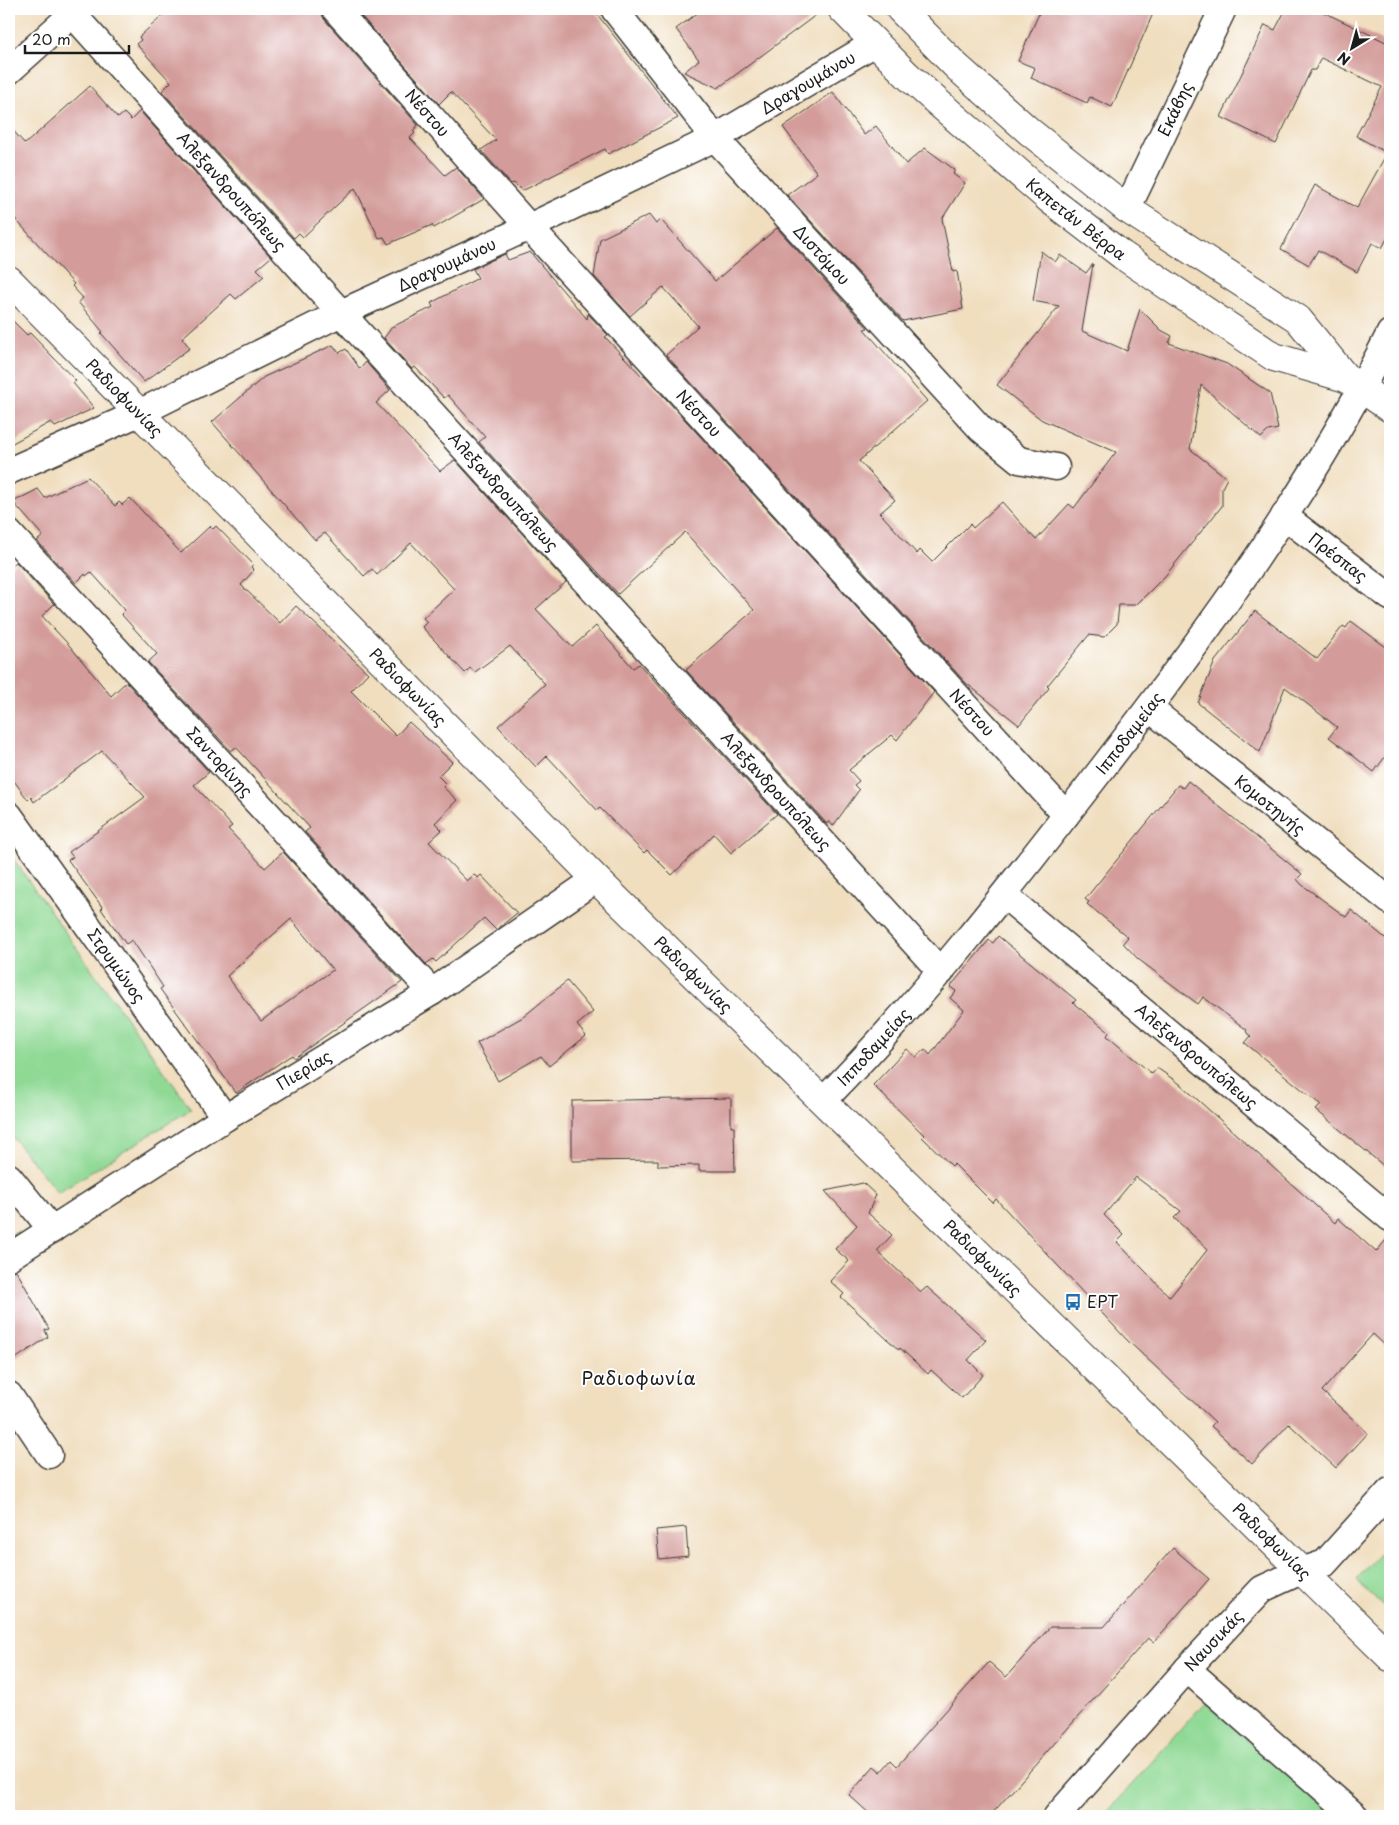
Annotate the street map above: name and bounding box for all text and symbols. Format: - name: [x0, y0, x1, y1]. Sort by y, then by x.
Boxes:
- scale bar: [25, 22, 129, 54]
- north arrow: [1326, 22, 1376, 72]
- text: 20 m: [32, 27, 71, 50]
- street label: Δραγουμάνου: [756, 44, 859, 119]
- text: N: [1333, 47, 1355, 71]
- street label: Εκάβης: [1151, 77, 1198, 140]
- street label: Νέστου: [400, 83, 456, 141]
- street label: Αλεξανδρουπόλεως: [172, 125, 293, 256]
- street label: Καπετάν Βέρρα: [1022, 172, 1132, 266]
- street label: Διστόμου: [789, 219, 856, 290]
- street label: Δραγουμάνου: [393, 231, 500, 297]
- street label: Ραδιοφωνίας: [81, 353, 169, 442]
- street label: Νέστου: [672, 383, 728, 442]
- street label: Αλεξανδρουπόλεως: [444, 426, 565, 556]
- street label: Πρέσπας: [1304, 526, 1373, 587]
- street label: Ραδιοφωνίας: [365, 642, 453, 731]
- street label: Νέστου: [945, 682, 1001, 741]
- street label: Ιπποδαμείας: [1089, 686, 1168, 779]
- street label: Σαντορίνης: [182, 721, 259, 801]
- street label: Αλεξανδρουπόλεως: [716, 725, 837, 855]
- street label: Κομοτηνής: [1230, 768, 1311, 840]
- street label: Στρυμώνος: [82, 923, 152, 1007]
- street label: Ραδιοφωνίας: [649, 930, 739, 1018]
- street label: Αλεξανδρουπόλεως: [1131, 997, 1264, 1114]
- street label: Ιπποδαμείας: [831, 1002, 915, 1091]
- street label: Πιερίας: [271, 1043, 335, 1095]
- street label: Ραδιοφωνίας: [939, 1213, 1028, 1301]
- place label: ΕΡΤ: [1087, 1289, 1118, 1313]
- bus stop icon: ΕΡΤ: [1063, 1292, 1083, 1312]
- district label: Ραδιοφωνία: [582, 1364, 696, 1391]
- street label: Ραδιοφωνίας: [1228, 1497, 1317, 1585]
- street label: Ναυσικάς: [1178, 1604, 1248, 1676]

